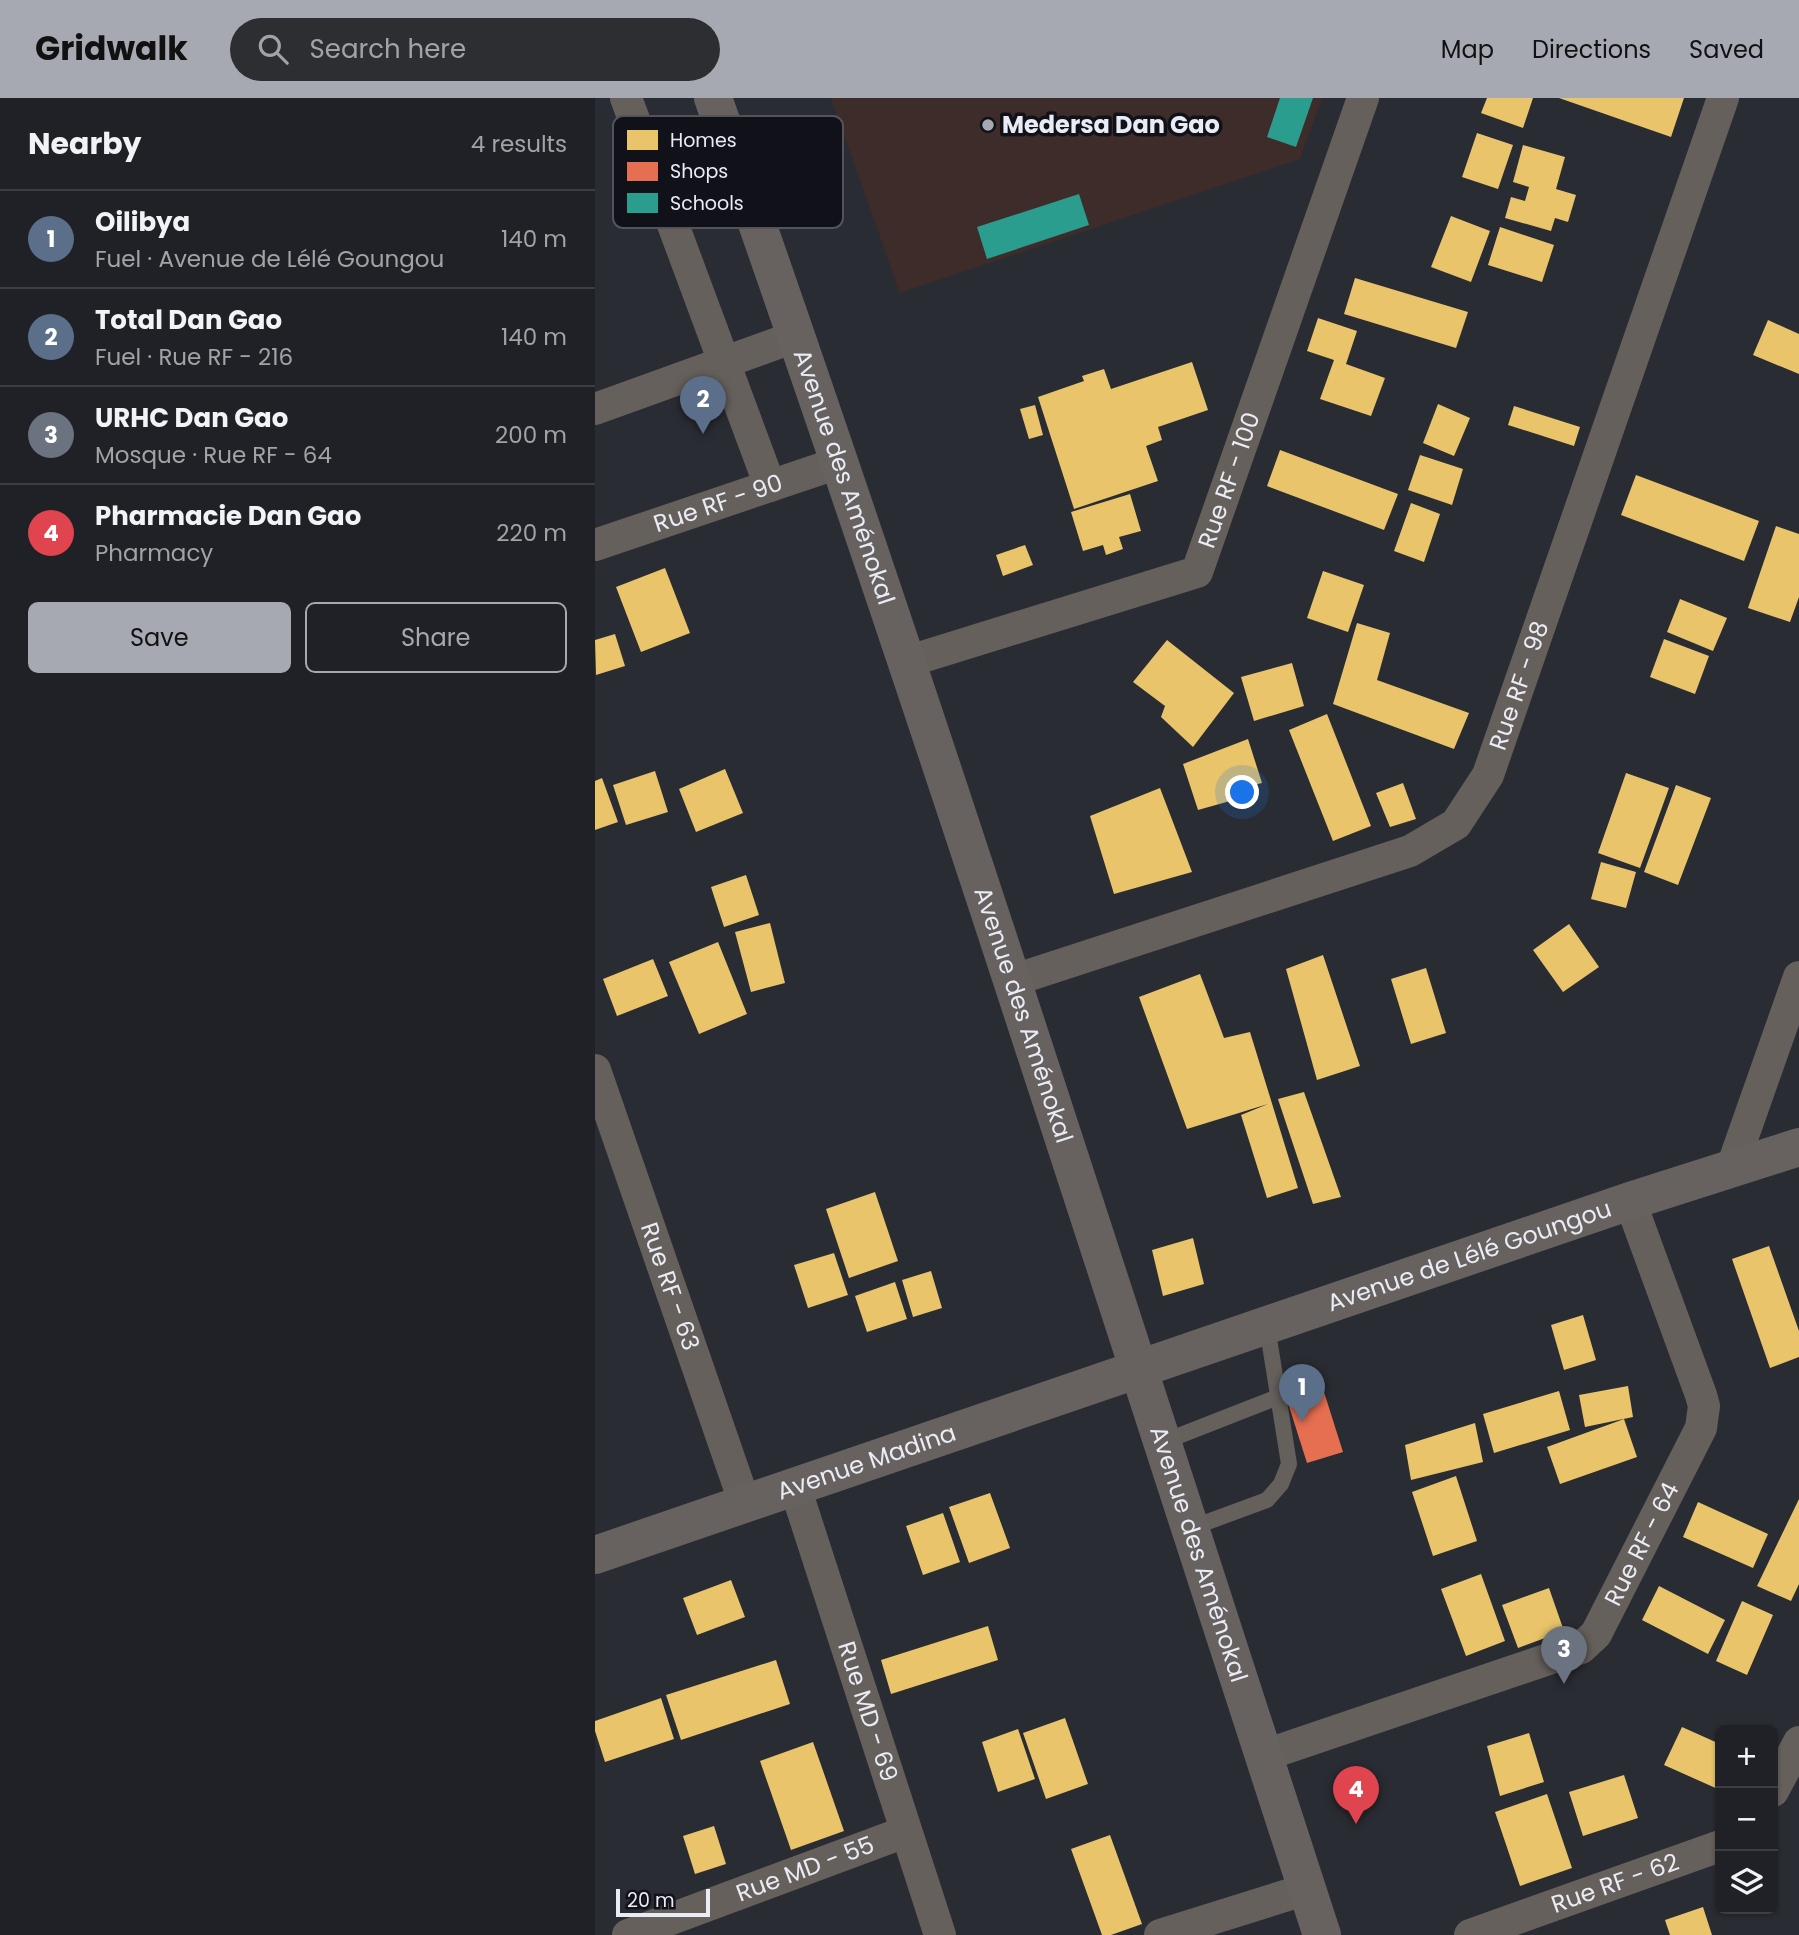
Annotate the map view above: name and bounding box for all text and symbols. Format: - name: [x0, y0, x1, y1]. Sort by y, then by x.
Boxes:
- search box: [230, 18, 720, 81]
- text: Gridwalk: [35, 25, 188, 72]
- icon: search: [254, 30, 292, 68]
- text: Search here: [310, 31, 466, 67]
- text: Map: [1441, 33, 1494, 66]
- text: Directions: [1532, 33, 1651, 66]
- text: Saved: [1689, 33, 1764, 66]
- place label: Medersa Dan Gao: [1002, 108, 1220, 141]
- legend: [613, 116, 843, 228]
- marker: Medersa Dan Gao: [980, 117, 996, 133]
- text: Nearby: [28, 122, 142, 165]
- text: Homes: [670, 127, 737, 154]
- text: 4 results: [471, 128, 567, 160]
- text: Shops: [670, 158, 728, 185]
- text: Schools: [670, 190, 744, 217]
- text: Oilibya: [95, 204, 190, 240]
- text: 1: [47, 223, 55, 255]
- text: 140 m: [501, 223, 567, 255]
- text: Fuel · Avenue de Lélé Goungou: [95, 243, 444, 275]
- text: Total Dan Gao: [95, 302, 282, 338]
- text: 2: [44, 321, 58, 353]
- text: 140 m: [501, 321, 567, 353]
- text: Fuel · Rue RF - 216: [95, 341, 293, 373]
- street label: Avenue des Aménokal: [786, 345, 903, 609]
- pin: 2: [680, 376, 726, 434]
- text: URHC Dan Gao: [95, 400, 288, 436]
- street label: Rue RF - 100: [1190, 407, 1268, 552]
- text: 3: [44, 419, 58, 451]
- text: 200 m: [495, 419, 567, 451]
- text: Mosque · Rue RF - 64: [95, 439, 332, 471]
- street label: Rue RF - 90: [649, 466, 787, 540]
- text: Pharmacie Dan Gao: [95, 498, 361, 534]
- text: 4: [43, 517, 59, 549]
- text: 220 m: [496, 517, 567, 549]
- text: Pharmacy: [95, 537, 213, 569]
- button: Save: [28, 602, 291, 673]
- button: Share: [305, 602, 567, 673]
- street label: Rue RF - 98: [1481, 617, 1556, 754]
- your location: [1225, 775, 1259, 809]
- street label: Avenue des Aménokal: [966, 882, 1081, 1147]
- street label: Avenue de Lélé Goungou: [1323, 1192, 1616, 1319]
- street label: Rue RF - 63: [633, 1218, 708, 1355]
- pin: 1: [1279, 1364, 1325, 1422]
- street label: Avenue Madina: [772, 1416, 960, 1508]
- street label: Avenue des Aménokal: [1142, 1422, 1256, 1686]
- street label: Rue RF - 64: [1596, 1477, 1687, 1611]
- pin: 3: [1541, 1626, 1587, 1684]
- street label: Rue MD - 69: [830, 1637, 906, 1786]
- map controls: [1715, 1725, 1778, 1914]
- button: +: [1715, 1725, 1778, 1788]
- pin: 4: [1333, 1766, 1379, 1824]
- button: −: [1715, 1788, 1778, 1851]
- street label: Rue MD - 55: [731, 1828, 879, 1909]
- street label: Rue RF - 62: [1547, 1845, 1683, 1921]
- button: layers: [1715, 1851, 1778, 1914]
- scale bar: [616, 1886, 711, 1918]
- text: 20 m: [627, 1887, 675, 1914]

